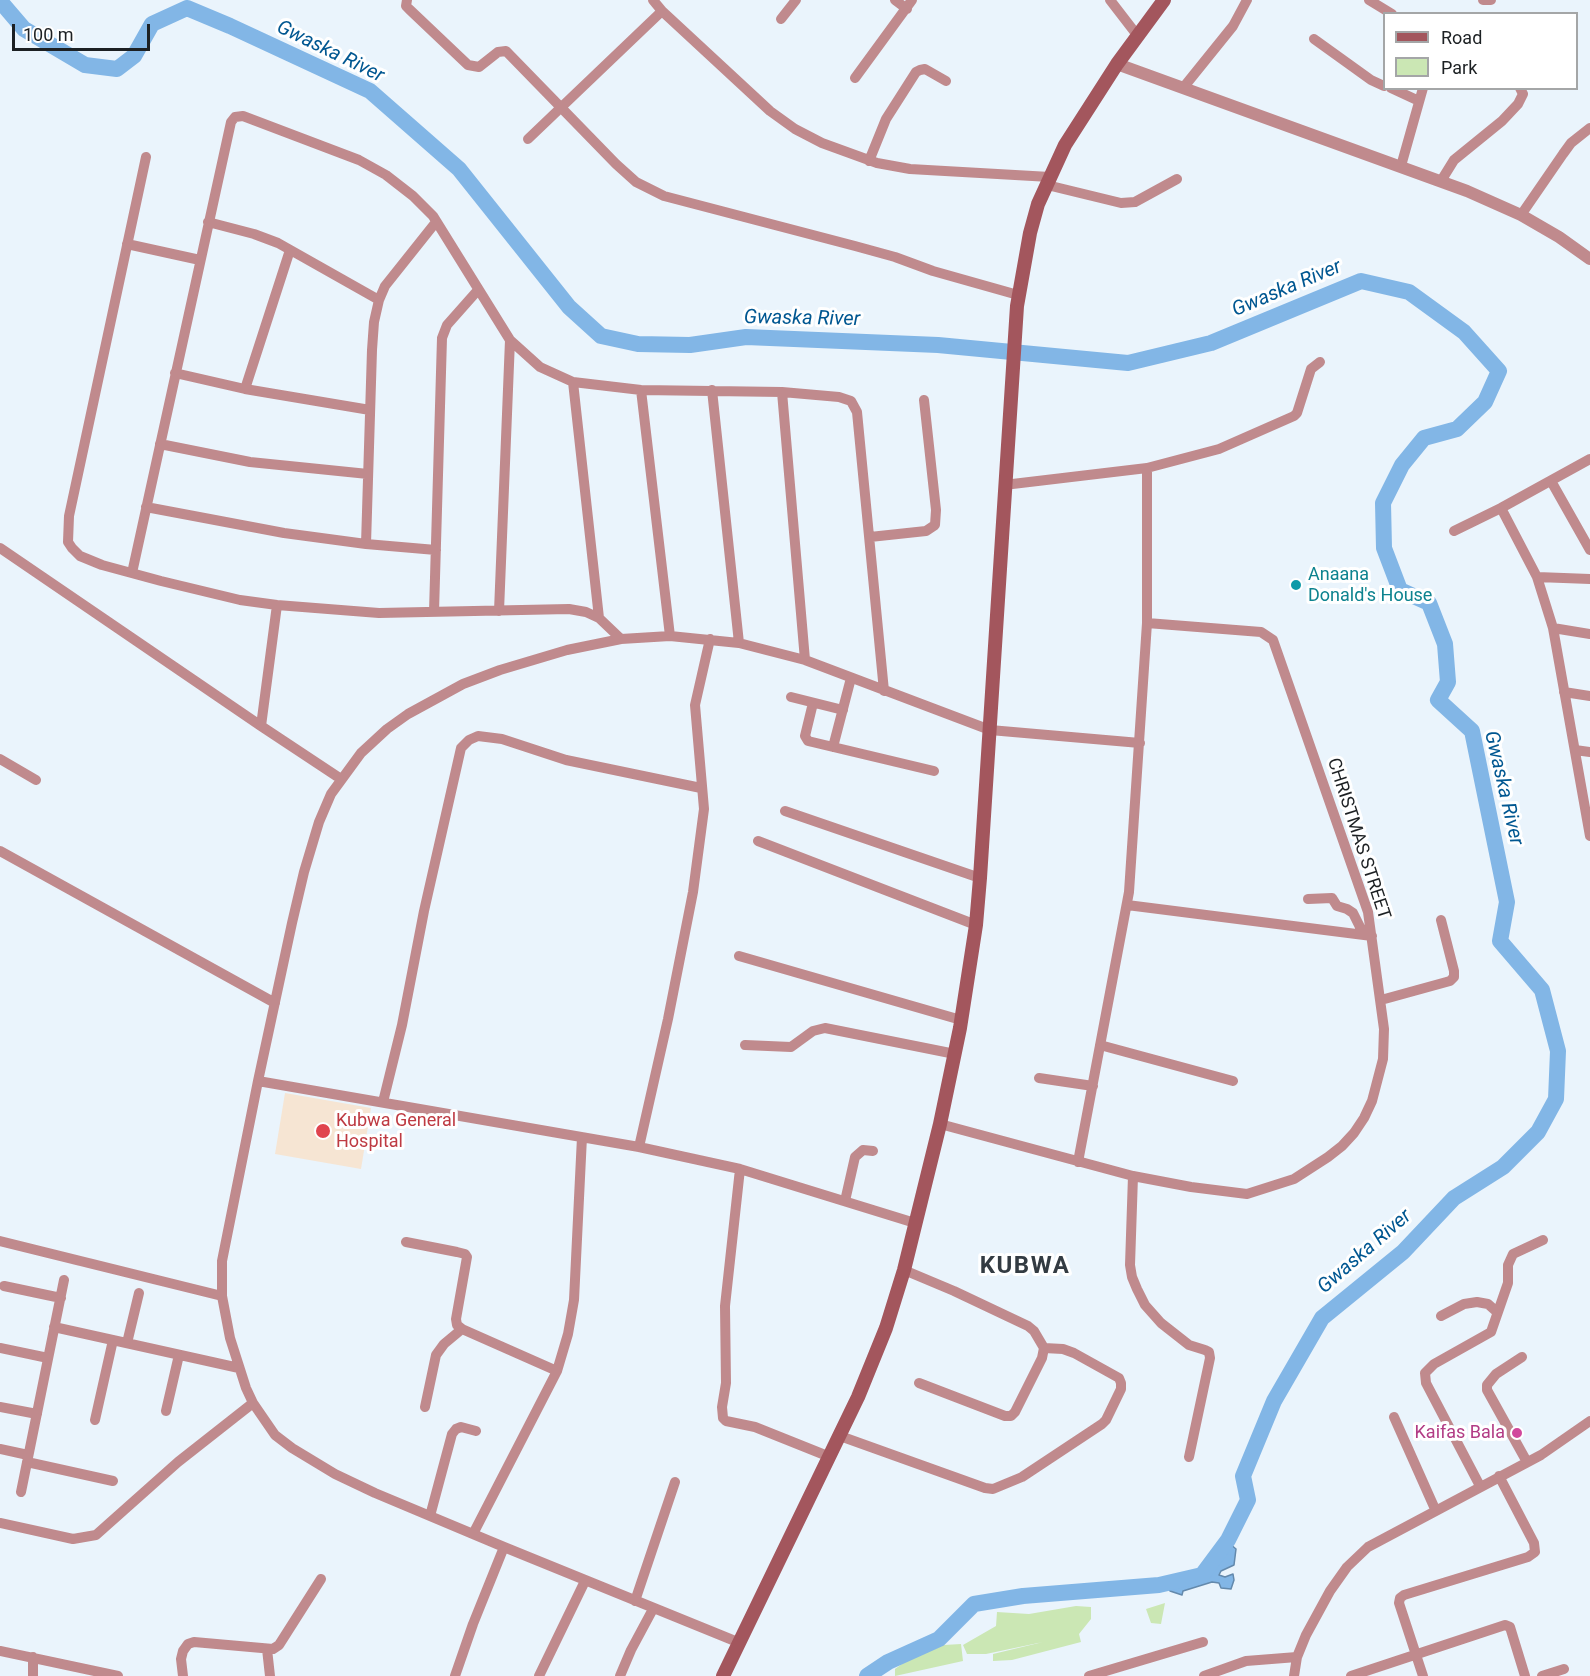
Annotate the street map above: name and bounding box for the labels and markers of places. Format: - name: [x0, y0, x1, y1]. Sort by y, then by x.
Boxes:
- place label: Anaana Donald's House: [1308, 564, 1432, 606]
- marker: Anaana Donald's House: [1289, 578, 1303, 592]
- place label: Kubwa General Hospital: [336, 1110, 456, 1152]
- marker: Kubwa General Hospital: [314, 1122, 332, 1140]
- place label: Kaifas Bala: [1415, 1422, 1505, 1444]
- marker: Kaifas Bala: [1510, 1426, 1524, 1440]

